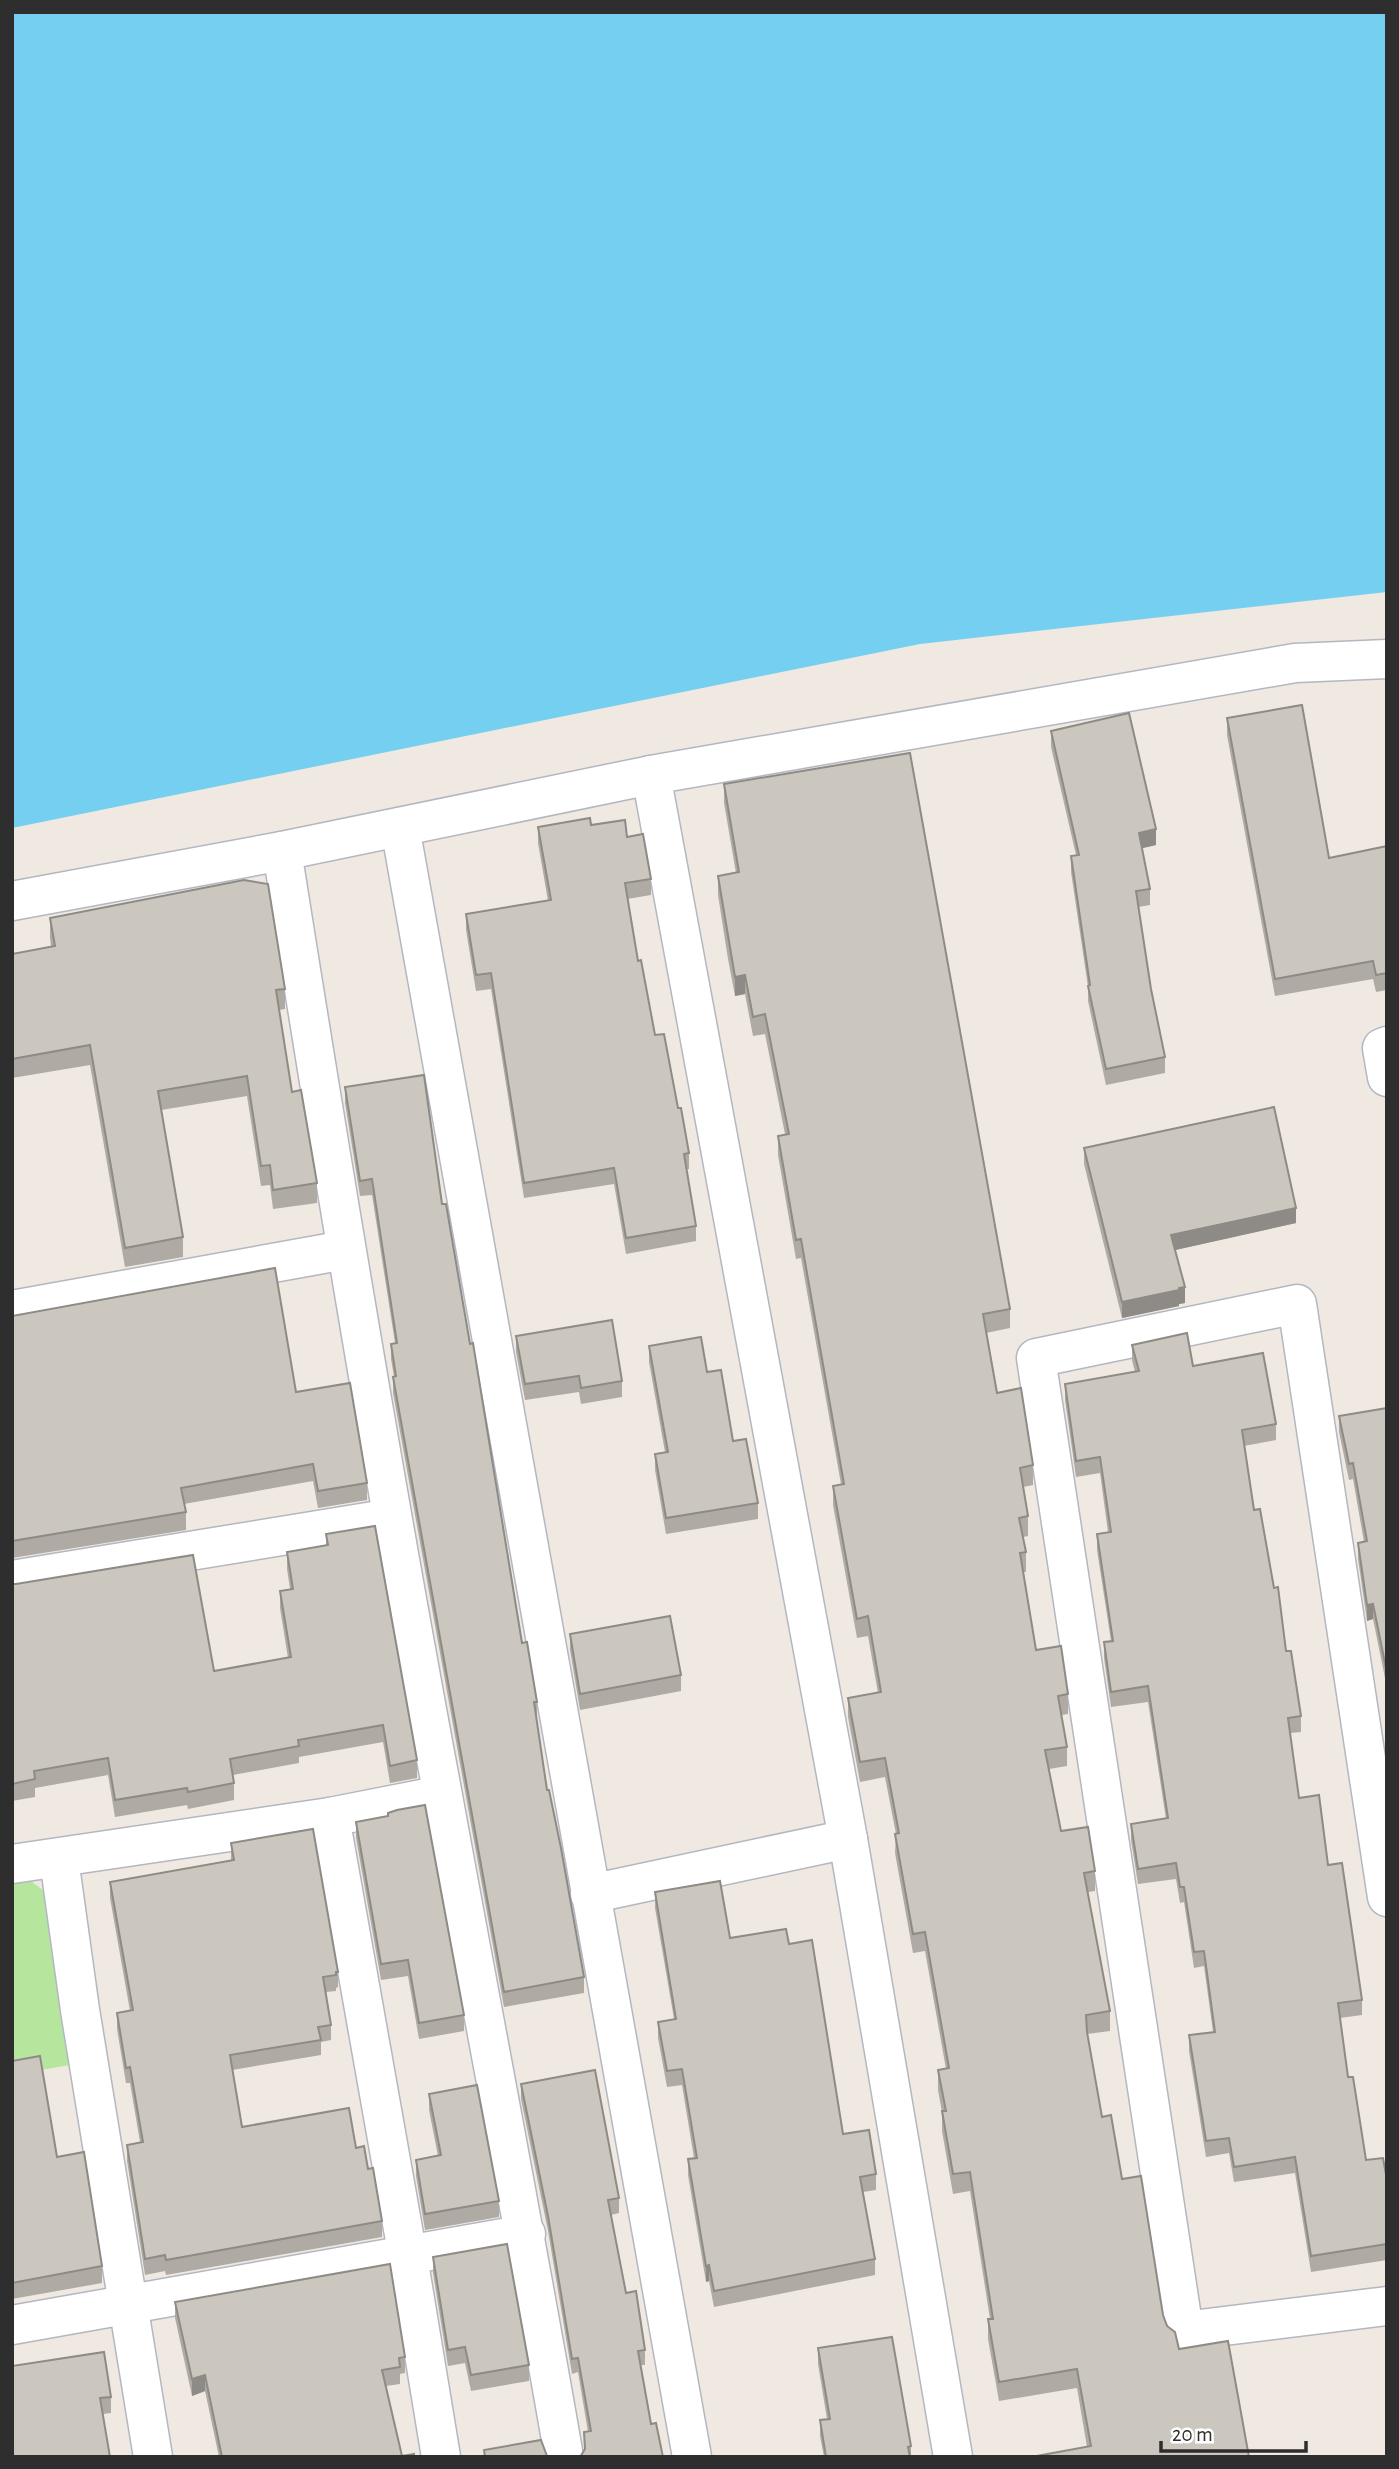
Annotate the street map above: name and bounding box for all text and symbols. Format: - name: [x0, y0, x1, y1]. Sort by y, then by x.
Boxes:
- scale bar: [1161, 2410, 1306, 2454]
- text: 20 m: [1172, 2424, 1213, 2445]

